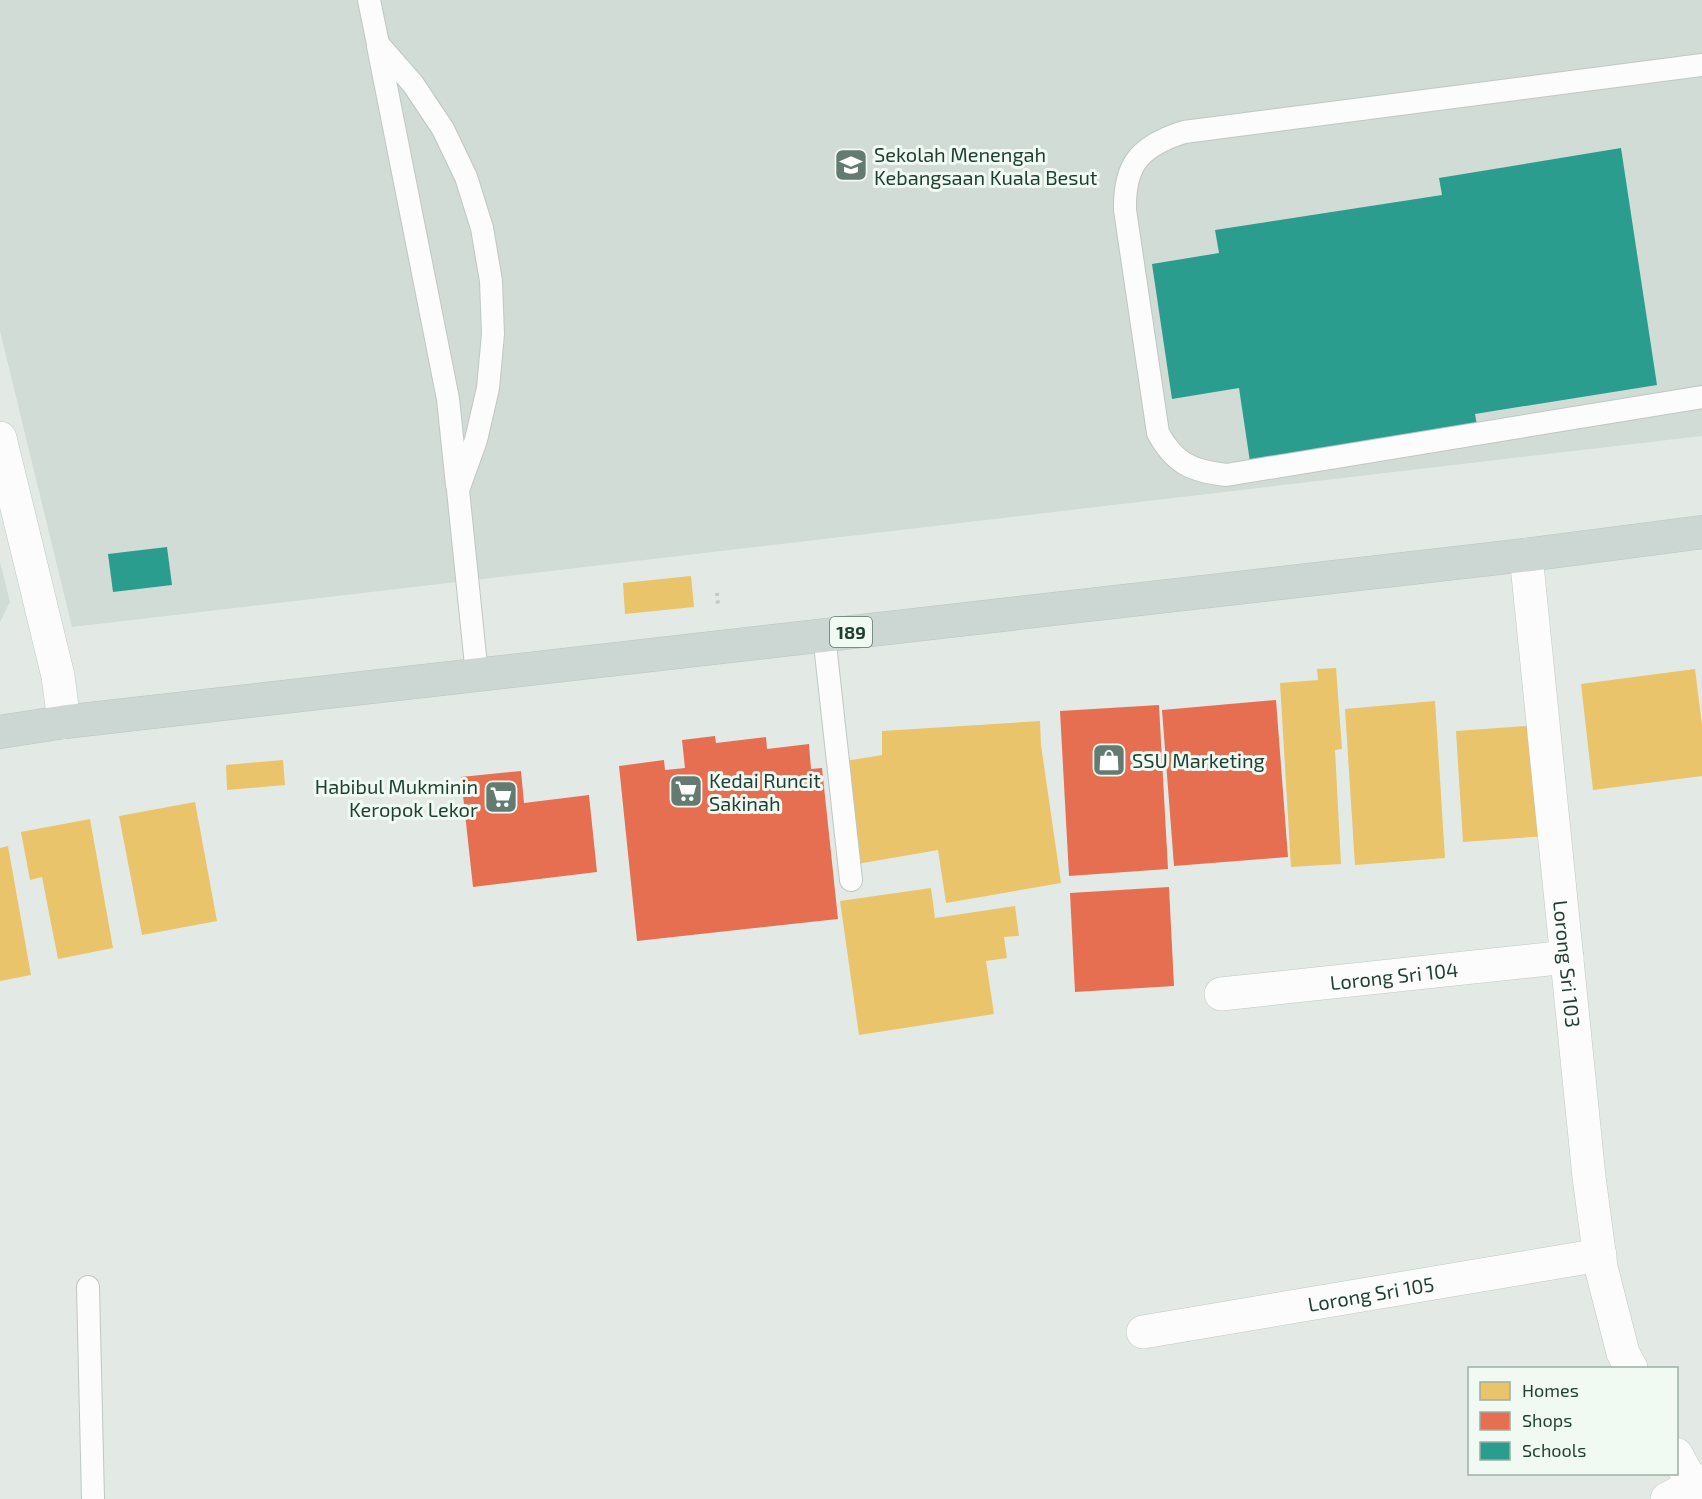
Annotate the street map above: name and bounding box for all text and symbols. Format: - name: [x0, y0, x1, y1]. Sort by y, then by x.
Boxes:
- place label: Sekolah Menengah Kebangsaan Kuala Besut: [874, 142, 1098, 189]
- school or university icon: Sekolah Menengah Kebangsaan Kuala Besut: [833, 147, 869, 183]
- road number: 189: [830, 617, 872, 647]
- shop icon: SSU Marketing: [1091, 742, 1127, 778]
- place label: SSU Marketing: [1132, 748, 1265, 772]
- place label: Kedai Runcit Sakinah: [709, 768, 821, 815]
- supermarket icon: Kedai Runcit Sakinah: [668, 773, 704, 809]
- place label: Habibul Mukminin Keropok Lekor: [315, 774, 478, 821]
- supermarket icon: Habibul Mukminin Keropok Lekor: [483, 779, 519, 815]
- street label: Lorong Sri 103: [1549, 899, 1586, 1029]
- street label: Lorong Sri 104: [1329, 957, 1459, 994]
- street label: Lorong Sri 105: [1306, 1271, 1436, 1316]
- legend: [1468, 1367, 1678, 1475]
- text: Homes: [1522, 1379, 1579, 1401]
- text: Shops: [1522, 1409, 1572, 1431]
- text: Schools: [1522, 1439, 1586, 1461]

